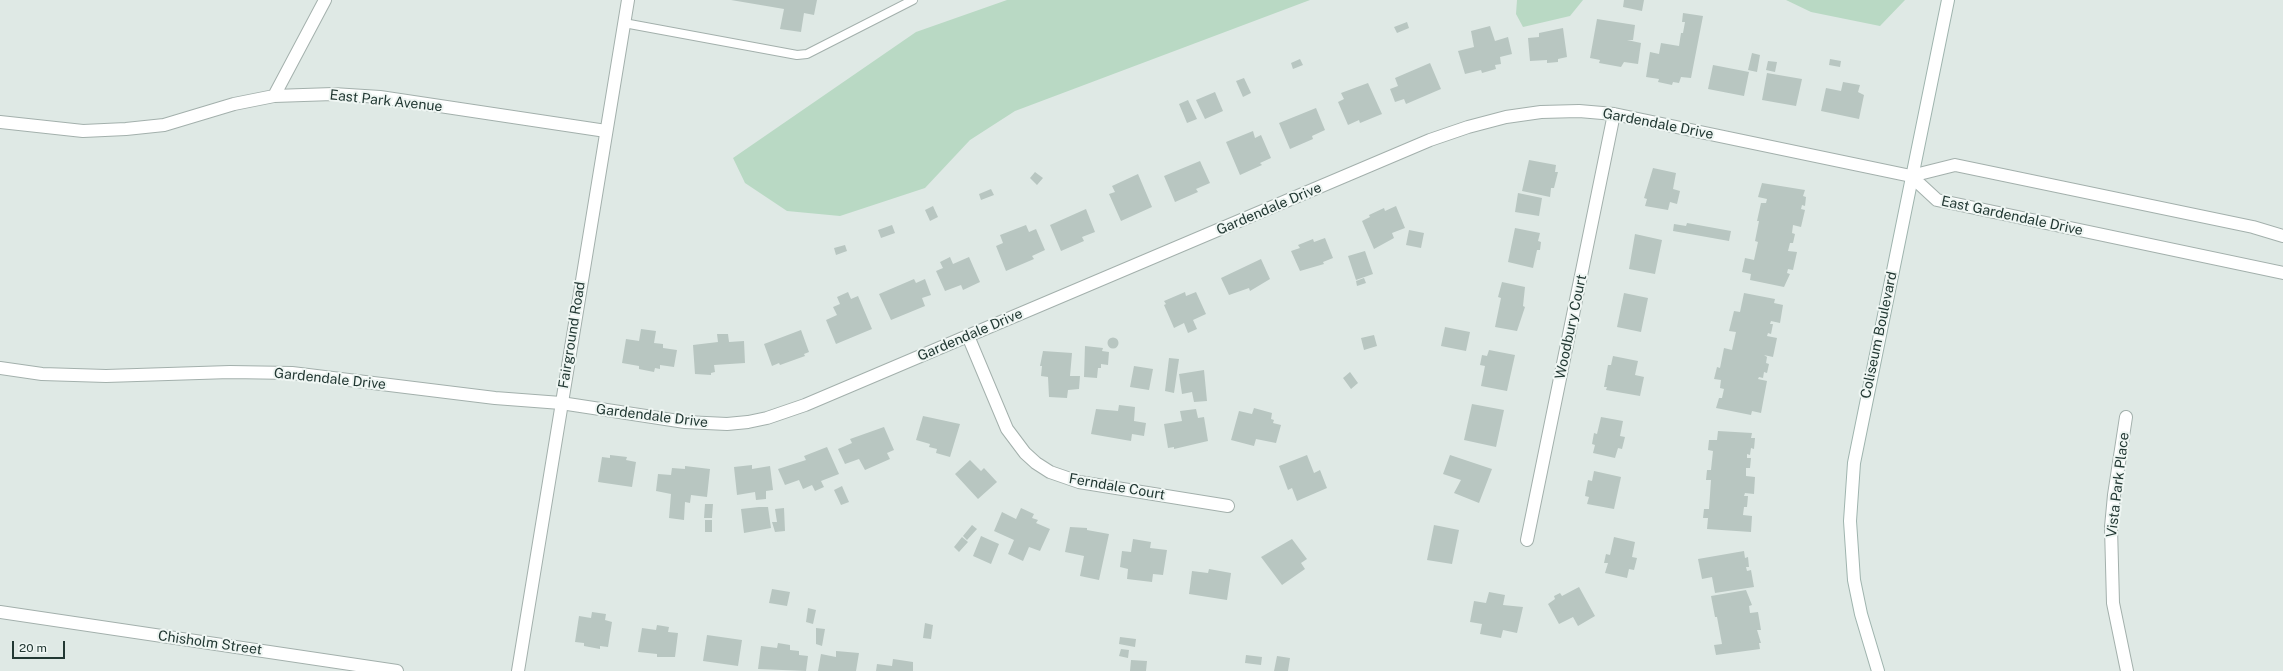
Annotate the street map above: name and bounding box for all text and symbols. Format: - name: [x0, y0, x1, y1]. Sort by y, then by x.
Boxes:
- street label: East Park Avenue: [329, 87, 443, 115]
- street label: Gardendale Drive: [1601, 105, 1715, 143]
- street label: Gardendale Drive: [1214, 179, 1324, 239]
- street label: East Gardendale Drive: [1940, 193, 2084, 239]
- street label: Coliseum Boulevard: [1857, 270, 1901, 400]
- street label: Woodbury Court: [1552, 273, 1590, 381]
- street label: Fairground Road: [555, 280, 589, 390]
- street label: Gardendale Drive: [915, 305, 1025, 365]
- street label: Gardendale Drive: [273, 365, 387, 393]
- street label: Gardendale Drive: [595, 401, 709, 431]
- street label: Vista Park Place: [2103, 431, 2133, 539]
- street label: Ferndale Court: [1068, 470, 1166, 504]
- street label: Chisholm Street: [157, 627, 263, 659]
- scale bar: [14, 633, 67, 659]
- text: 20 m: [19, 641, 47, 655]

